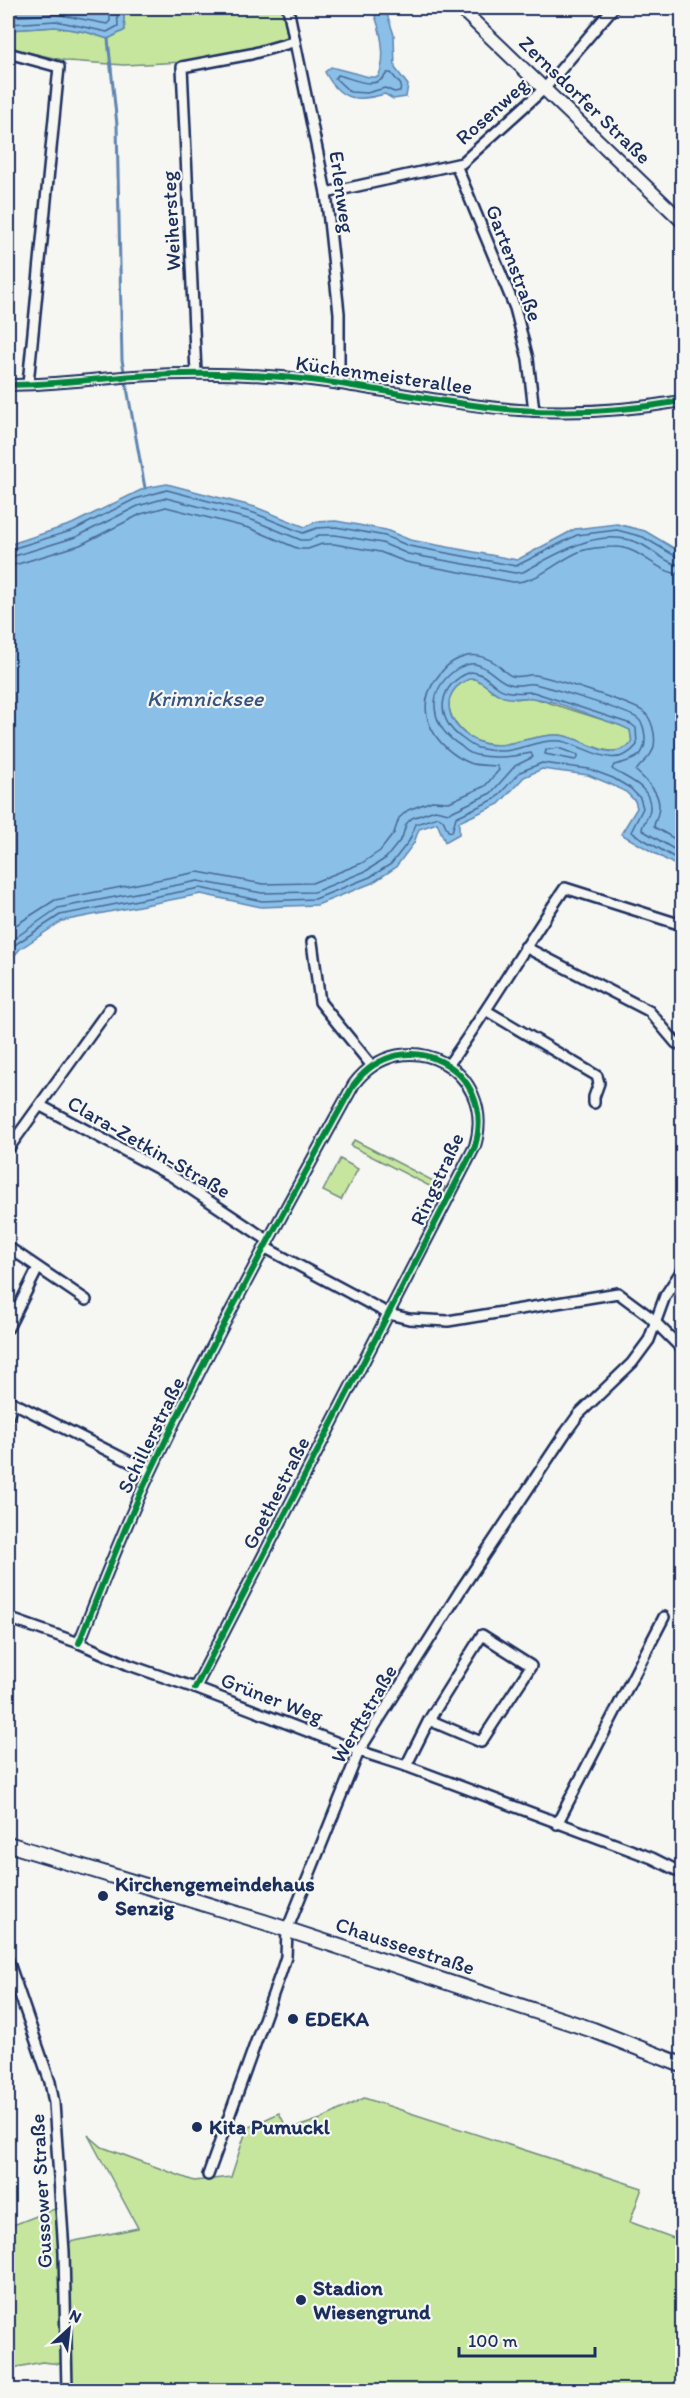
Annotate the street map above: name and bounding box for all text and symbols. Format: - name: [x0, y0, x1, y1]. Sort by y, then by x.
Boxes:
- street label: Zernsdorfer Straße: [514, 30, 657, 169]
- street label: Rosenweg: [450, 71, 533, 150]
- street label: Erlenweg: [324, 149, 361, 235]
- street label: Weihersteg: [155, 170, 186, 272]
- street label: Gartenstraße: [481, 201, 548, 325]
- street label: Küchenmeisterallee: [294, 350, 474, 399]
- water label: Krimnicksee: [147, 685, 265, 712]
- street label: Clara-Zetkin-Straße: [63, 1090, 235, 1203]
- street label: Ringstraße: [404, 1129, 469, 1229]
- street label: Schillerstraße: [112, 1372, 190, 1497]
- street label: Goethestraße: [236, 1432, 315, 1553]
- street label: Werftstraße: [325, 1660, 402, 1768]
- street label: Grüner Weg: [218, 1667, 327, 1729]
- place label: Kirchengemeindehaus Senzig: [115, 1871, 315, 1921]
- marker: Kirchengemeindehaus Senzig: [96, 1889, 110, 1903]
- street label: Chausseestraße: [332, 1911, 478, 1980]
- place label: EDEKA: [305, 2006, 369, 2031]
- marker: EDEKA: [286, 2012, 300, 2026]
- street label: Gussower Straße: [24, 2113, 57, 2269]
- place label: Kita Pumuckl: [209, 2114, 331, 2139]
- marker: Kita Pumuckl: [190, 2120, 204, 2134]
- place label: Stadion Wiesengrund: [313, 2275, 431, 2325]
- marker: Stadion Wiesengrund: [294, 2293, 308, 2307]
- north arrow: [39, 2299, 99, 2359]
- text: N: [66, 2305, 85, 2327]
- scale bar: [459, 2320, 596, 2358]
- text: 100 m: [468, 2330, 518, 2352]

